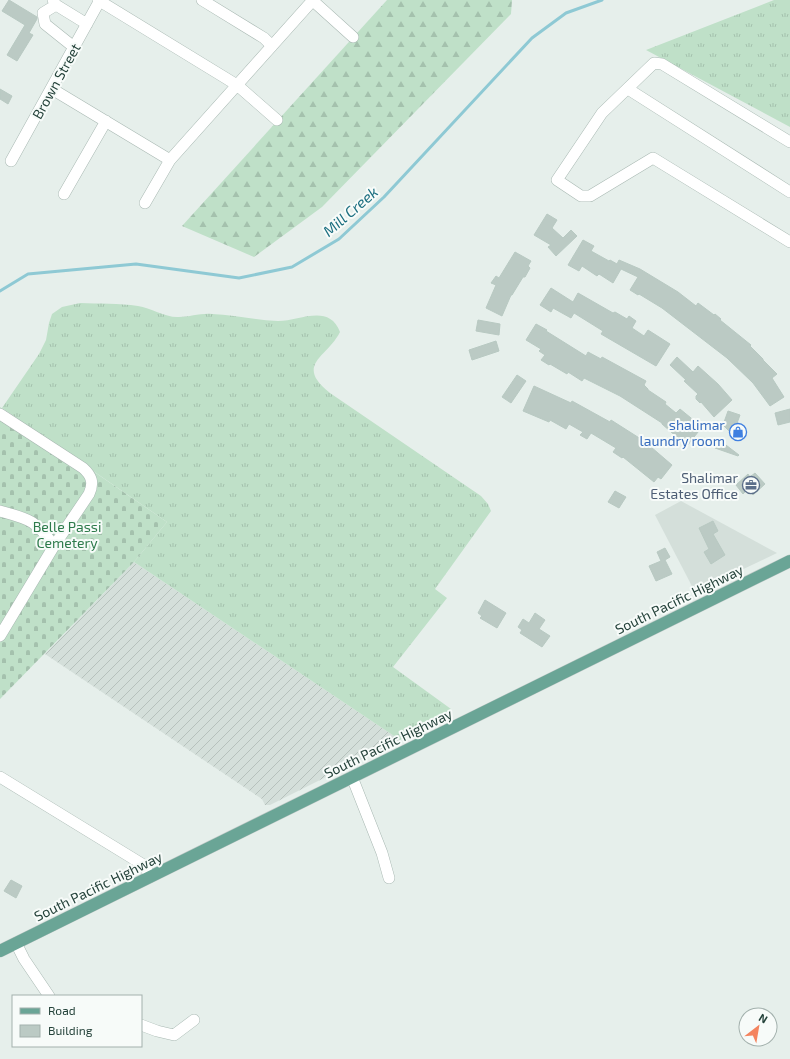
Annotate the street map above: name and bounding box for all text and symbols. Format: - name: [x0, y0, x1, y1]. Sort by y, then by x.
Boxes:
- street label: Brown Street: [28, 40, 84, 122]
- water label: Mill Creek: [319, 182, 381, 240]
- place label: shalimar laundry room: [640, 416, 725, 449]
- shop icon: shalimar laundry room: [728, 422, 748, 442]
- place label: Shalimar Estates Office: [650, 469, 738, 502]
- office icon: Shalimar Estates Office: [741, 475, 761, 495]
- park label: Belle Passi Cemetery: [33, 518, 101, 551]
- street label: South Pacific Highway: [612, 560, 746, 637]
- street label: South Pacific Highway: [321, 704, 455, 781]
- street label: South Pacific Highway: [31, 847, 165, 924]
- legend: [12, 995, 142, 1047]
- text: Road: [48, 1003, 76, 1017]
- north arrow: [738, 1007, 778, 1047]
- text: N: [757, 1010, 770, 1026]
- text: Building: [48, 1023, 93, 1037]

